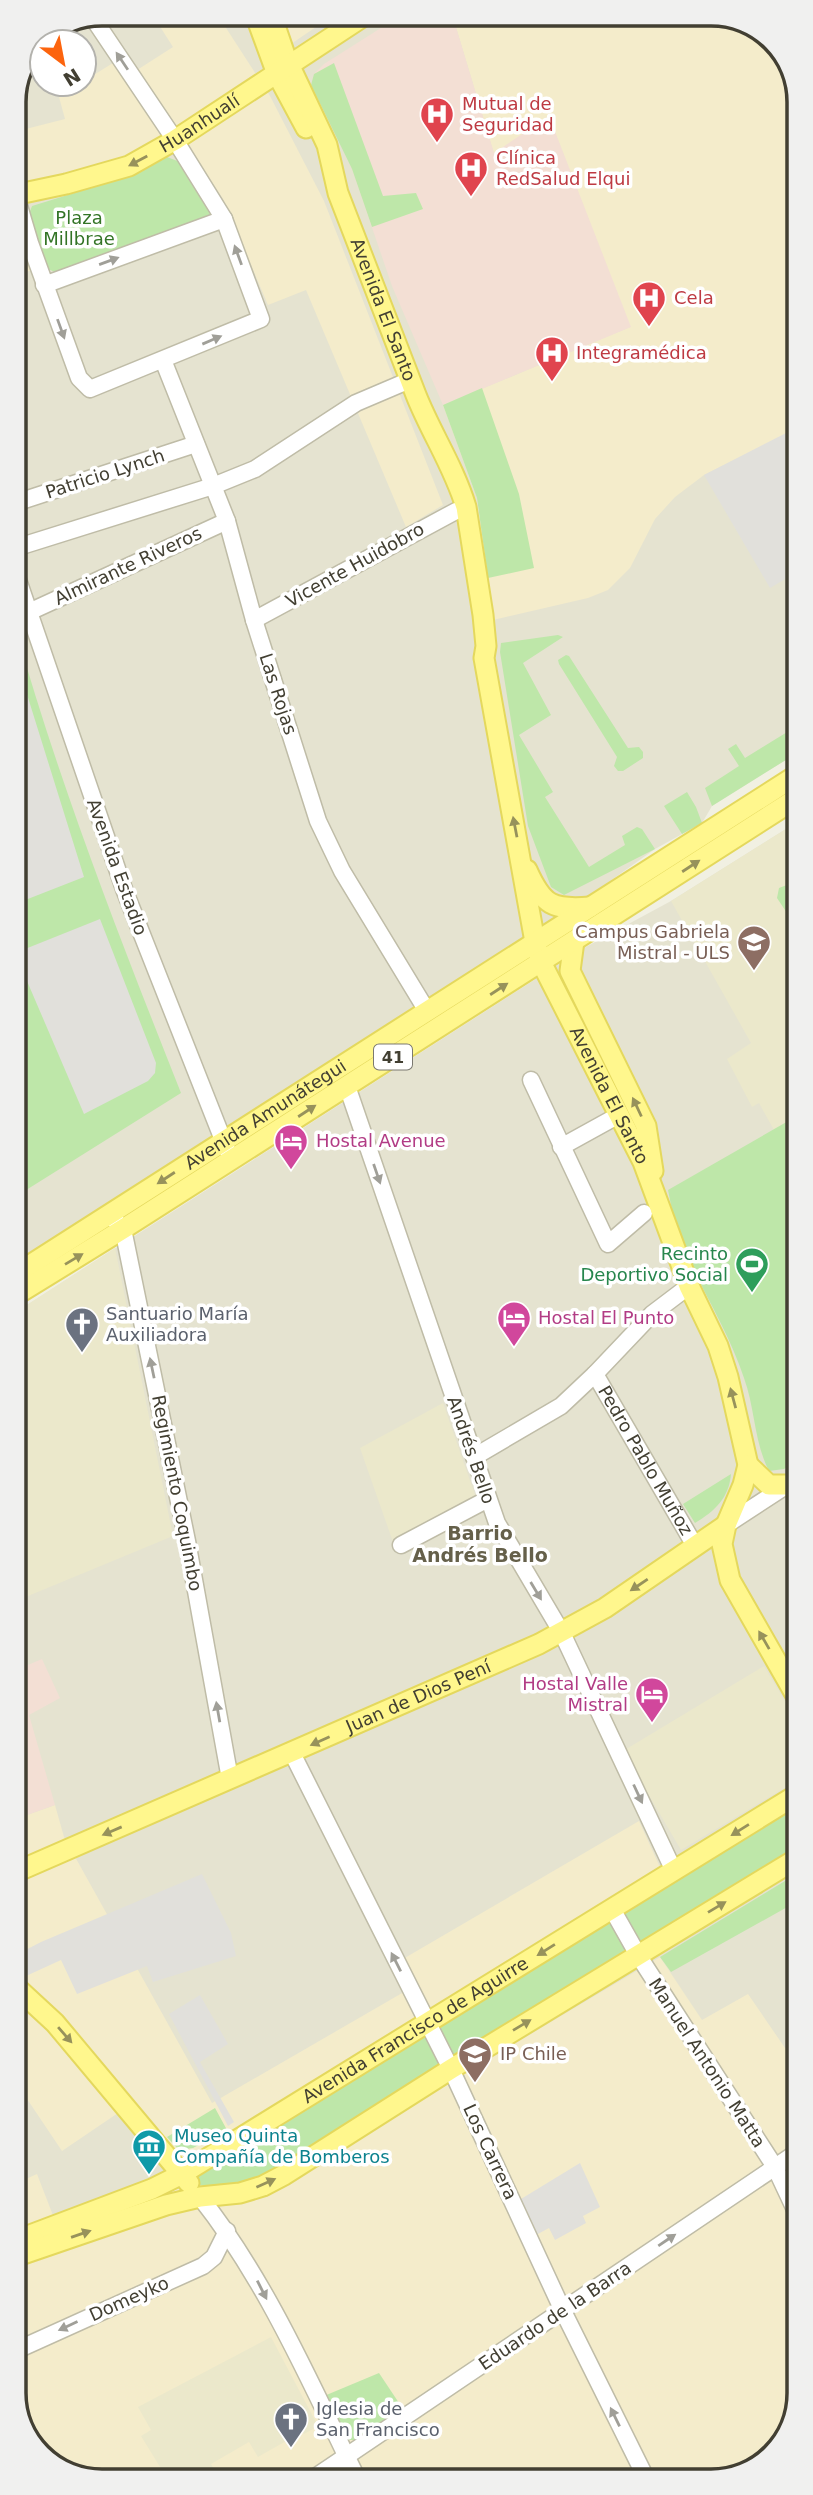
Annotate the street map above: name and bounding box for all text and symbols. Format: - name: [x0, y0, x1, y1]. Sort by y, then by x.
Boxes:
- north arrow: [28, 28, 98, 98]
- one-way arrow: [115, 51, 128, 71]
- text: N: [59, 64, 85, 91]
- street label: Huanhualí: [156, 89, 244, 157]
- place label: Mutual de Seguridad: [462, 93, 554, 135]
- hospital icon: Mutual de Seguridad: [418, 95, 456, 144]
- place label: Clínica RedSalud Elqui: [496, 147, 630, 189]
- hospital icon: Clínica RedSalud Elqui: [452, 149, 490, 198]
- one-way arrow: [128, 154, 148, 166]
- park label: Plaza Millbrae: [43, 207, 115, 249]
- street label: Avenida El Santo: [346, 235, 421, 384]
- one-way arrow: [232, 245, 243, 266]
- one-way arrow: [98, 255, 119, 266]
- hospital icon: Cela: [630, 279, 668, 328]
- place label: Cela: [674, 287, 714, 308]
- one-way arrow: [56, 318, 67, 339]
- one-way arrow: [202, 334, 223, 345]
- hospital icon: Integramédica: [533, 334, 571, 383]
- place label: Integramédica: [576, 342, 707, 363]
- street label: Patricio Lynch: [43, 444, 167, 503]
- street label: Vicente Huidobro: [282, 518, 428, 611]
- street label: Almirante Riveros: [51, 522, 205, 609]
- street label: Las Rojas: [255, 651, 301, 737]
- street label: Avenida Estadio: [83, 796, 152, 938]
- one-way arrow: [510, 816, 521, 838]
- one-way arrow: [681, 860, 700, 873]
- place label: Campus Gabriela Mistral - ULS: [575, 921, 730, 963]
- school or university icon: Campus Gabriela Mistral - ULS: [735, 923, 773, 972]
- one-way arrow: [489, 982, 509, 995]
- street label: Avenida El Santo: [566, 1023, 653, 1168]
- road number: 41: [374, 1044, 412, 1070]
- street label: Avenida Amunátegui: [181, 1055, 350, 1174]
- one-way arrow: [631, 1096, 642, 1117]
- one-way arrow: [298, 1105, 317, 1118]
- hotel icon: Hostal Avenue: [272, 1122, 310, 1171]
- place label: Hostal Avenue: [316, 1130, 446, 1151]
- one-way arrow: [372, 1163, 383, 1184]
- one-way arrow: [156, 1172, 175, 1185]
- place label: Recinto Deportivo Social: [580, 1243, 728, 1285]
- sports icon: Recinto Deportivo Social: [733, 1245, 771, 1294]
- one-way arrow: [64, 1253, 83, 1266]
- hotel icon: Hostal El Punto: [495, 1299, 533, 1348]
- place label: Santuario María Auxiliadora: [106, 1303, 249, 1345]
- church icon: Santuario María Auxiliadora: [63, 1305, 101, 1354]
- place label: Hostal El Punto: [538, 1307, 674, 1328]
- one-way arrow: [147, 1357, 158, 1379]
- street label: Pedro Pablo Muñoz: [594, 1382, 697, 1539]
- one-way arrow: [728, 1388, 738, 1409]
- street label: Regimiento Coquimbo: [148, 1393, 207, 1593]
- street label: Andrés Bello: [443, 1393, 500, 1507]
- district label: Barrio Andrés Bello: [412, 1522, 548, 1566]
- one-way arrow: [629, 1578, 649, 1591]
- one-way arrow: [530, 1582, 542, 1601]
- one-way arrow: [758, 1630, 770, 1650]
- street label: Juan de Dios Pení: [342, 1655, 495, 1737]
- place label: Hostal Valle Mistral: [522, 1673, 628, 1715]
- hotel icon: Hostal Valle Mistral: [633, 1675, 671, 1724]
- one-way arrow: [212, 1701, 223, 1723]
- one-way arrow: [310, 1736, 331, 1747]
- one-way arrow: [633, 1784, 644, 1805]
- one-way arrow: [731, 1824, 750, 1837]
- one-way arrow: [101, 1826, 122, 1837]
- one-way arrow: [707, 1901, 726, 1914]
- one-way arrow: [537, 1943, 556, 1956]
- street label: Avenida Francisco de Aguirre: [298, 1952, 532, 2107]
- one-way arrow: [391, 1952, 402, 1972]
- street label: Manuel Antonio Matta: [645, 1974, 770, 2151]
- one-way arrow: [513, 2019, 532, 2032]
- one-way arrow: [57, 2026, 72, 2043]
- school or university icon: IP Chile: [456, 2035, 494, 2084]
- place label: IP Chile: [500, 2043, 567, 2064]
- street label: Los Carrera: [459, 2101, 522, 2203]
- place label: Museo Quinta Compañía de Bomberos: [174, 2125, 390, 2167]
- museum icon: Museo Quinta Compañía de Bomberos: [130, 2127, 168, 2176]
- one-way arrow: [256, 2178, 277, 2189]
- one-way arrow: [71, 2228, 92, 2239]
- one-way arrow: [658, 2233, 676, 2247]
- street label: Eduardo de la Barra: [475, 2257, 635, 2374]
- street label: Domeyko: [86, 2272, 172, 2325]
- one-way arrow: [256, 2280, 267, 2300]
- one-way arrow: [58, 2320, 78, 2332]
- place label: Iglesia de San Francisco: [316, 2398, 440, 2440]
- church icon: Iglesia de San Francisco: [272, 2400, 310, 2449]
- one-way arrow: [610, 2407, 621, 2427]

